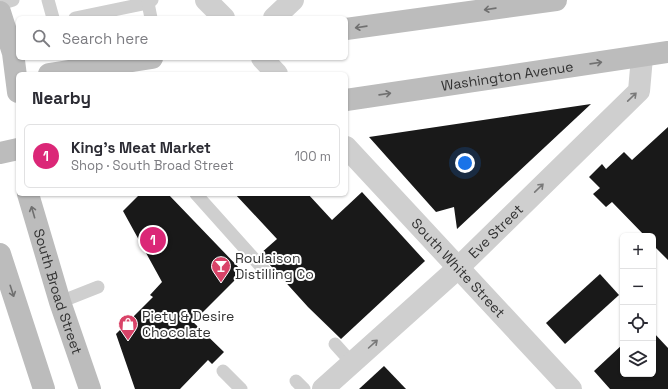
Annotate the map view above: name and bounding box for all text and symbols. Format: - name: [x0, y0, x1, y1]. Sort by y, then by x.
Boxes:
- one-way arrow: [484, 5, 497, 13]
- search box: [16, 16, 348, 60]
- one-way arrow: [355, 23, 368, 31]
- icon: search: [30, 27, 52, 49]
- text: Search here: [62, 29, 148, 48]
- street label: Washington Avenue: [440, 57, 575, 95]
- one-way arrow: [589, 59, 602, 67]
- text: Nearby: [32, 87, 91, 109]
- one-way arrow: [378, 90, 391, 98]
- one-way arrow: [627, 92, 637, 102]
- text: King's Meat Market: [71, 138, 211, 157]
- text: 1: [43, 148, 49, 165]
- text: 100 m: [294, 148, 331, 165]
- your location: [455, 153, 475, 173]
- text: Shop · South Broad Street: [71, 157, 234, 174]
- one-way arrow: [534, 183, 544, 193]
- street label: Eve Street: [464, 200, 527, 262]
- one-way arrow: [29, 205, 36, 218]
- street label: South White Street: [408, 214, 509, 321]
- pin: 1: [140, 225, 166, 255]
- street label: South Broad Street: [30, 227, 86, 357]
- map controls: [620, 233, 656, 377]
- button: +: [620, 233, 656, 269]
- place label: Roulaison Distilling Co: [235, 249, 314, 283]
- bar icon: Roulaison Distilling Co: [210, 255, 232, 283]
- button: −: [620, 269, 656, 305]
- one-way arrow: [9, 285, 16, 298]
- button: locate: [620, 305, 656, 341]
- place label: Piety & Desire Chocolate: [142, 307, 234, 341]
- shop icon: Piety & Desire Chocolate: [117, 313, 139, 341]
- one-way arrow: [368, 339, 378, 349]
- button: layers: [620, 341, 656, 377]

